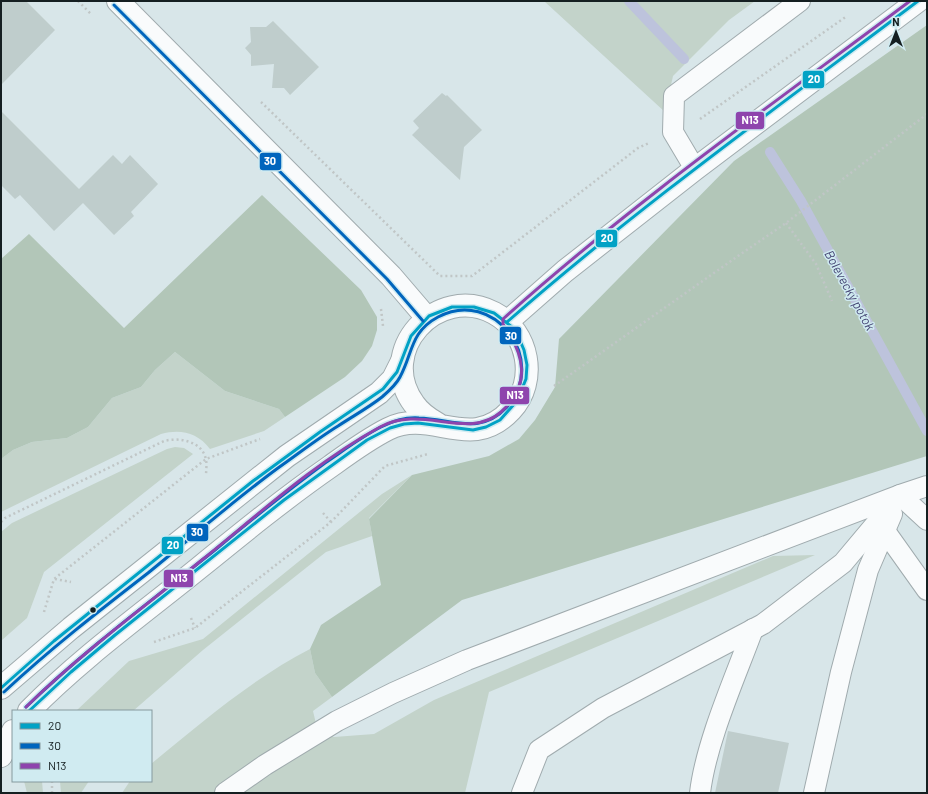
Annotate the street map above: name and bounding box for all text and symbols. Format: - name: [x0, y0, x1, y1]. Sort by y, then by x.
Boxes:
- north arrow: [876, 12, 916, 52]
- text: N: [892, 15, 900, 28]
- line badge: 20: [802, 70, 825, 89]
- text: 20: [808, 72, 820, 85]
- line badge: N13: [735, 111, 765, 130]
- text: N13: [741, 113, 759, 126]
- line badge: 30: [259, 152, 282, 171]
- text: 30: [264, 154, 276, 167]
- line badge: 20: [595, 229, 618, 248]
- text: 20: [601, 231, 613, 244]
- water label: Bolevecký potok: [821, 247, 879, 333]
- line badge: 30: [499, 326, 522, 345]
- text: 30: [505, 329, 517, 342]
- line badge: N13: [499, 386, 530, 405]
- text: N13: [506, 388, 524, 401]
- line badge: 30: [186, 523, 209, 542]
- text: 30: [191, 525, 203, 538]
- line badge: 20: [161, 536, 184, 555]
- text: 20: [167, 538, 179, 551]
- line badge: N13: [163, 569, 194, 588]
- text: N13: [170, 571, 188, 584]
- unlabelled marker: [88, 605, 98, 615]
- legend: [12, 710, 152, 782]
- text: 20: [48, 718, 61, 732]
- text: 30: [48, 738, 61, 752]
- text: N13: [48, 758, 67, 772]

